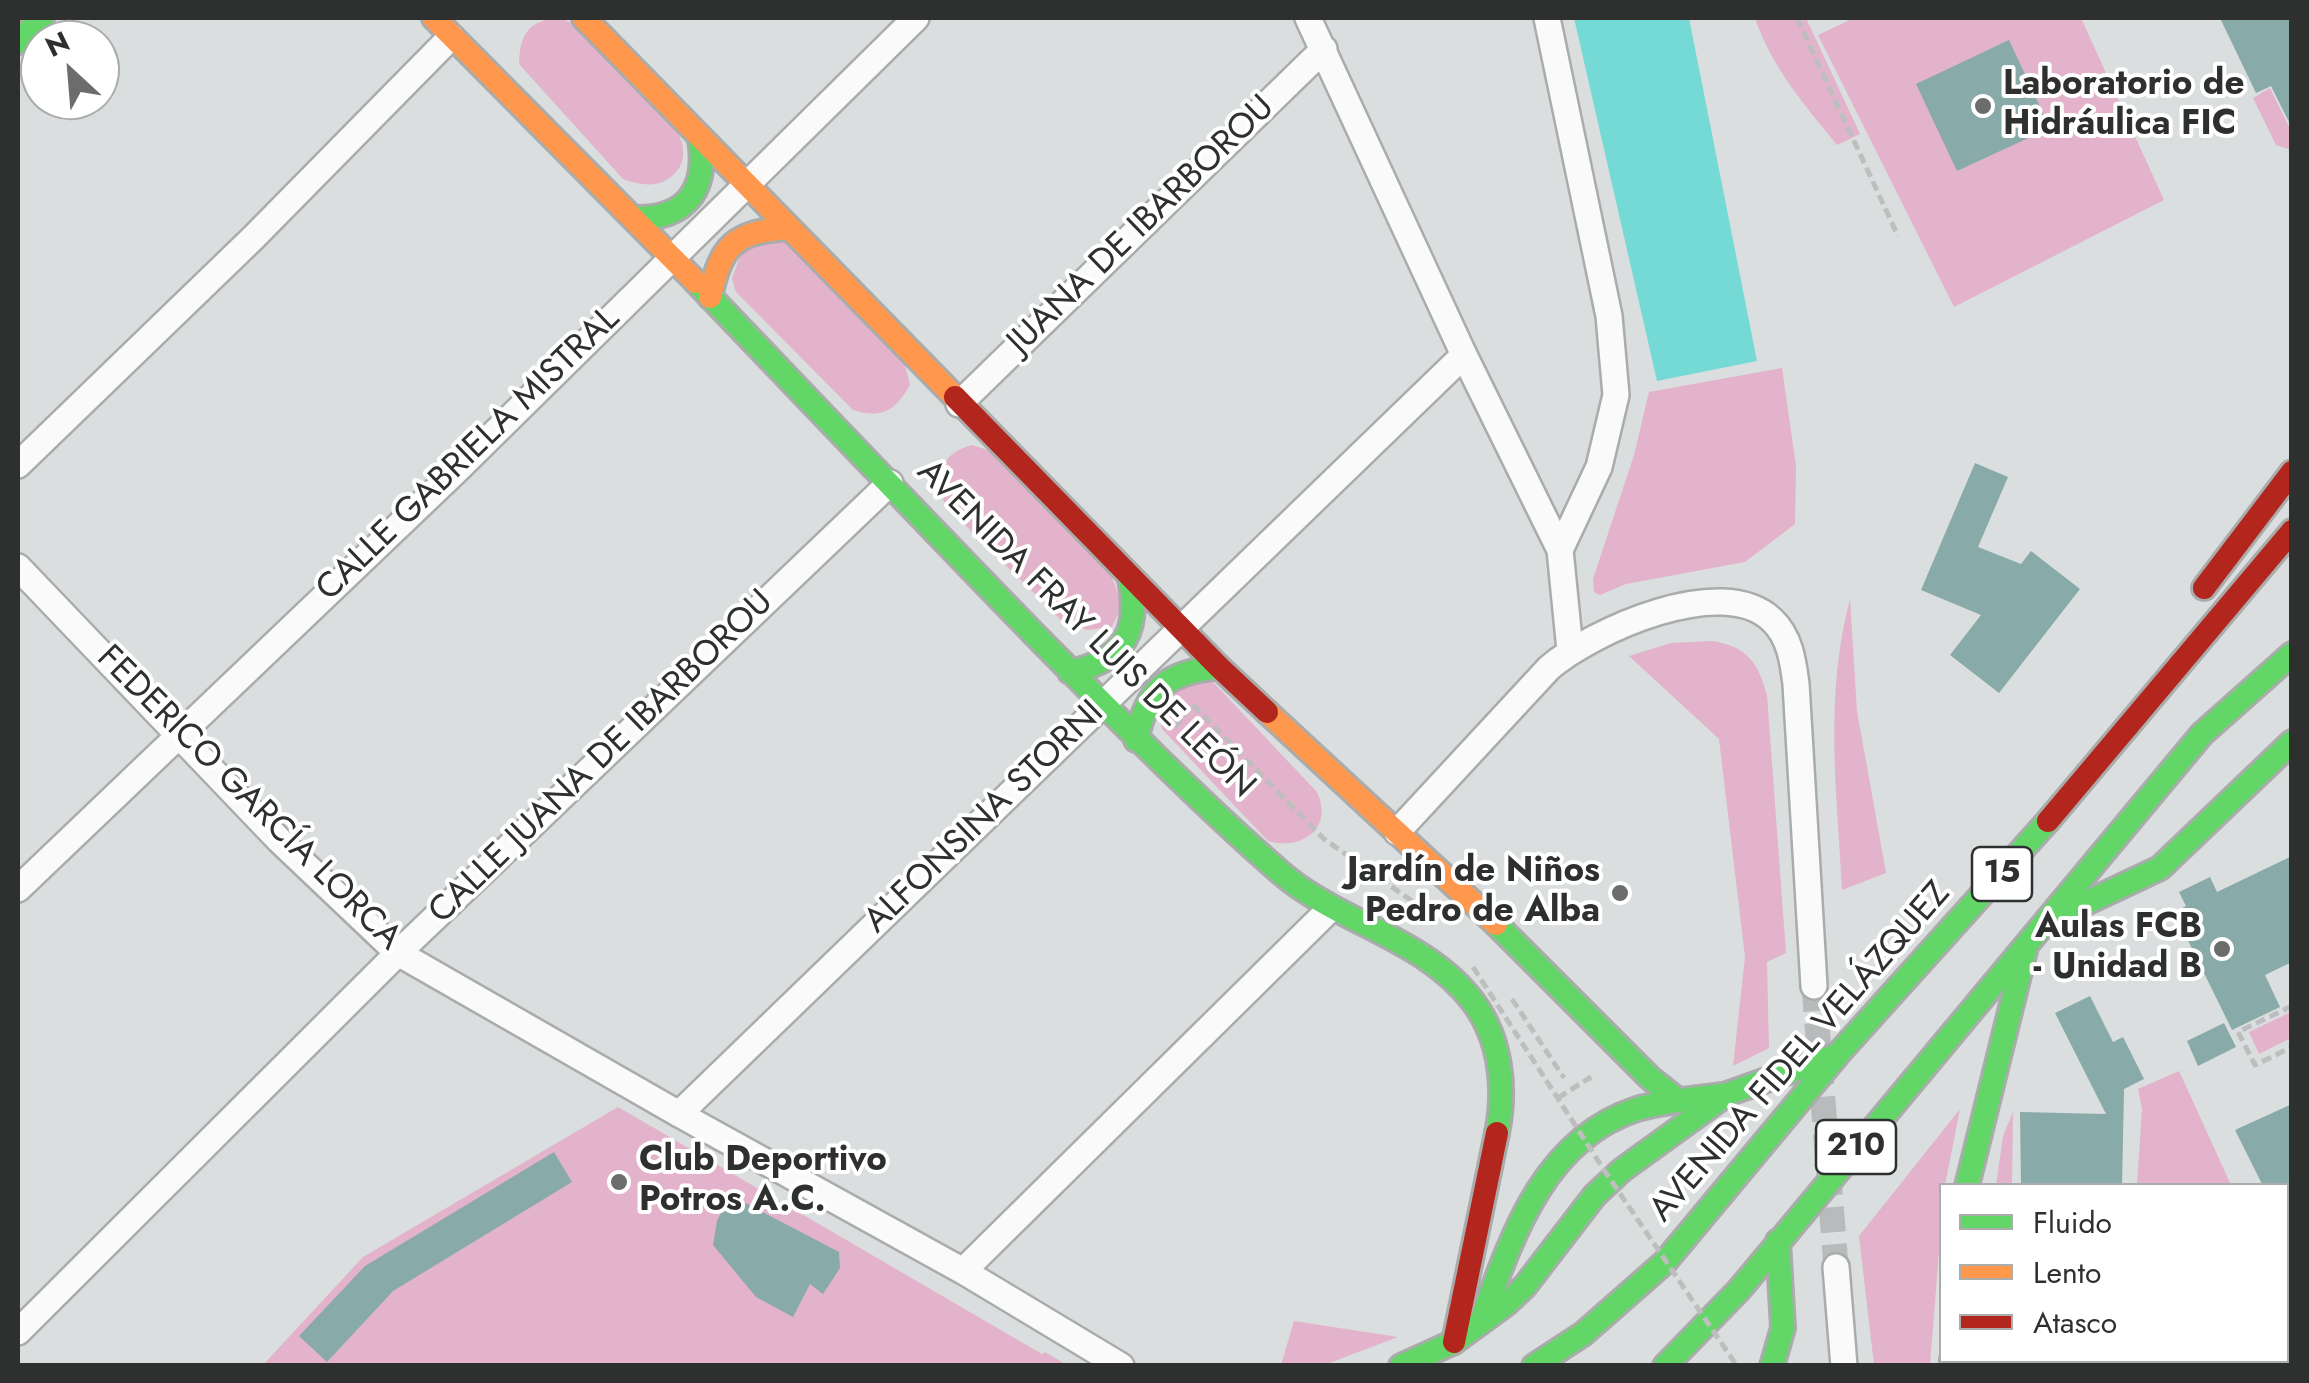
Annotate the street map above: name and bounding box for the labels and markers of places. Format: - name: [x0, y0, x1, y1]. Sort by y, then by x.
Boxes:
- place label: Laboratorio de Hidráulica FIC: [2003, 65, 2244, 147]
- marker: Laboratorio de Hidráulica FIC: [1972, 95, 1994, 117]
- place label: Jardín de Niños Pedro de Alba: [1347, 852, 1600, 934]
- marker: Jardín de Niños Pedro de Alba: [1609, 882, 1631, 904]
- place label: Aulas FCB - Unidad B: [2034, 908, 2202, 990]
- marker: Aulas FCB - Unidad B: [2211, 938, 2233, 960]
- place label: Club Deportivo Potros A.C.: [639, 1141, 887, 1223]
- marker: Club Deportivo Potros A.C.: [608, 1171, 630, 1193]

